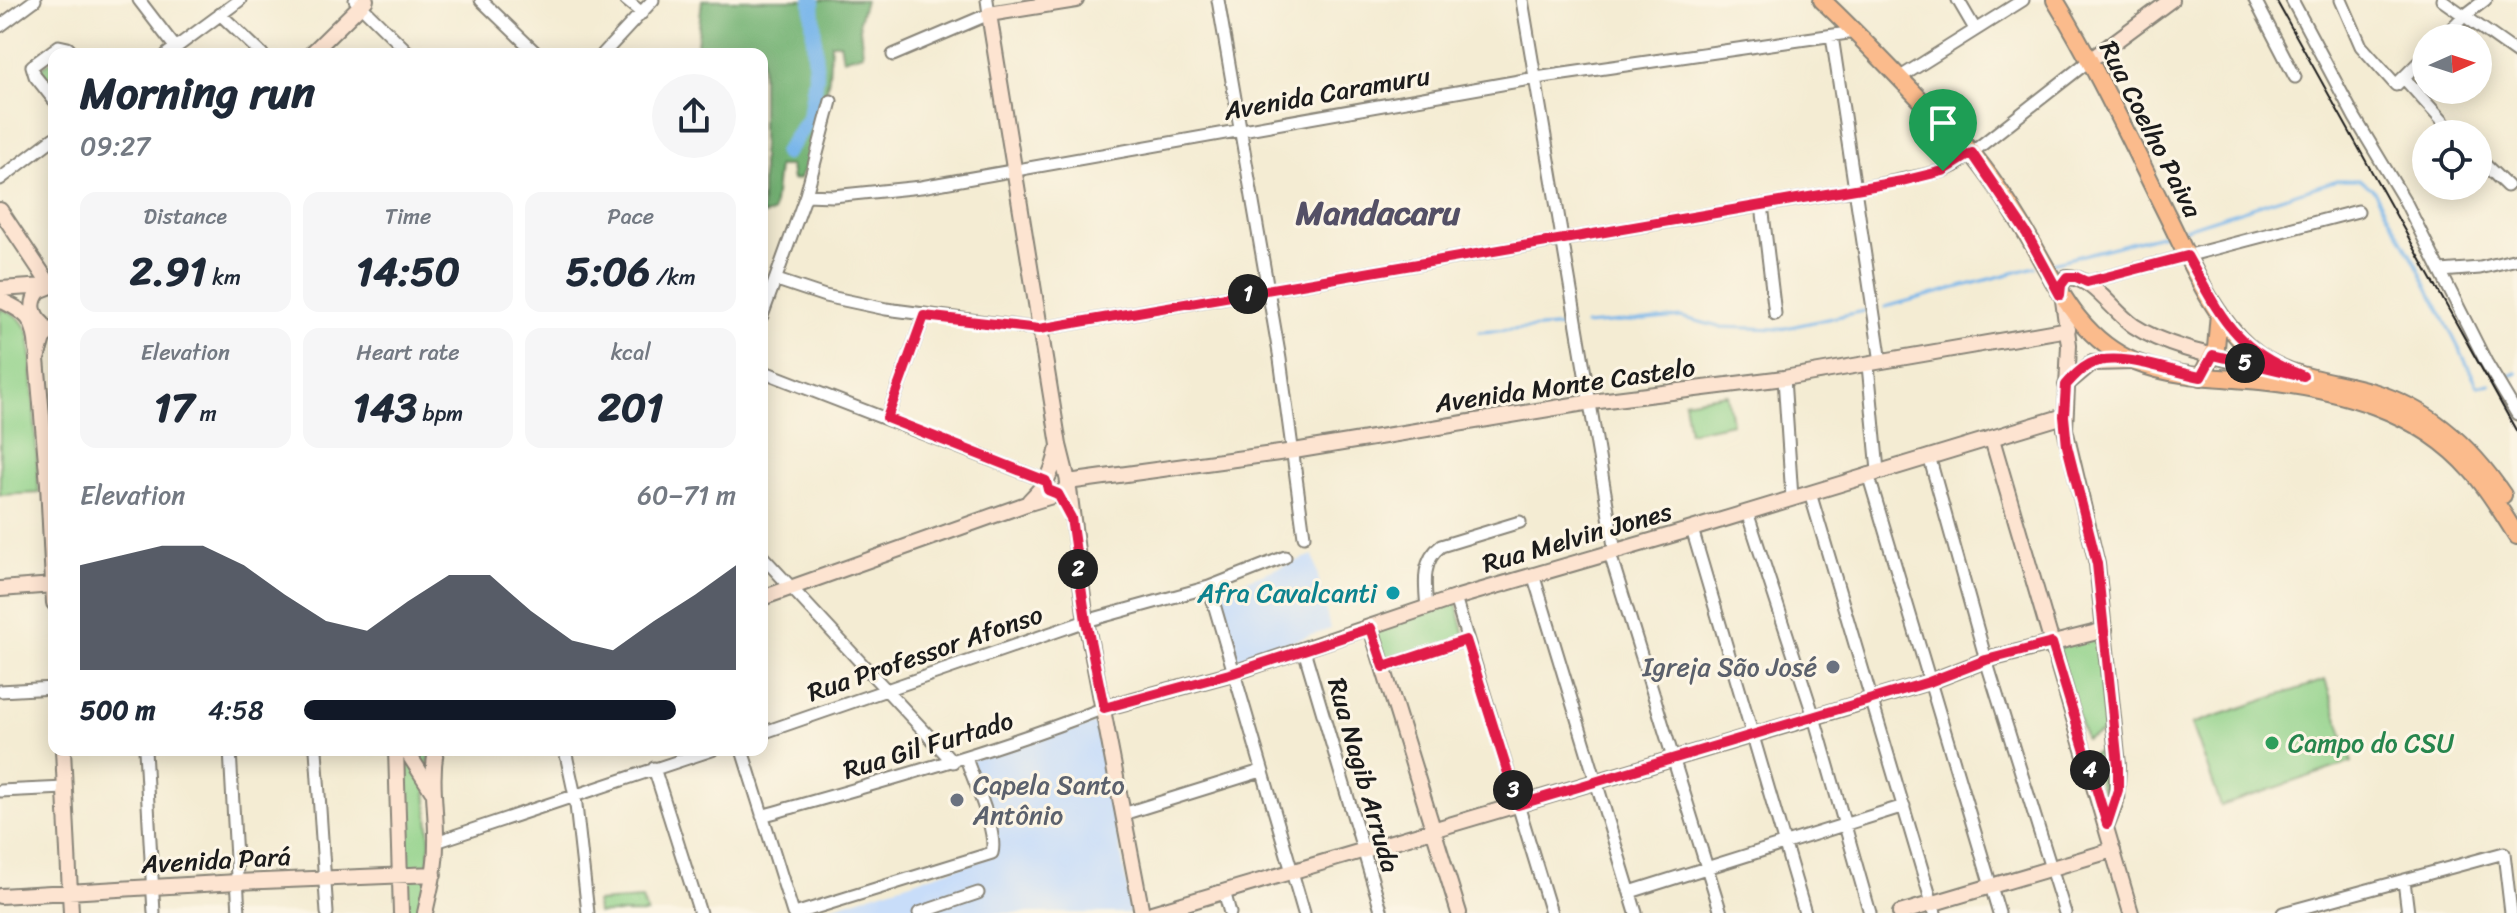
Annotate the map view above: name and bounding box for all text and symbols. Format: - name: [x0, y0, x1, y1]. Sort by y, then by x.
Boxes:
- north arrow: [2412, 24, 2492, 104]
- map controls: [2412, 24, 2492, 200]
- street label: Rua Coelho Paiva: [2086, 32, 2216, 227]
- street label: Avenida Caramuru: [1219, 52, 1434, 134]
- text: Morning run: [80, 54, 315, 132]
- button: share: [652, 74, 736, 158]
- pin: [1909, 89, 1977, 171]
- icon: arrive: [1921, 101, 1965, 145]
- button: locate: [2412, 120, 2492, 200]
- text: 09:27: [80, 123, 150, 169]
- district label: Mandacaru: [1295, 183, 1461, 243]
- text: Distance: [144, 197, 227, 236]
- text: Time: [385, 197, 431, 236]
- text: Pace: [607, 197, 654, 236]
- text: 2.91: [130, 236, 207, 307]
- text: 14:50: [356, 236, 460, 307]
- text: 5:06: [566, 236, 650, 307]
- text: km: [207, 258, 241, 297]
- text: /km: [650, 258, 696, 297]
- pin: 1: [1228, 274, 1268, 314]
- text: 1: [1243, 274, 1253, 313]
- text: Elevation: [141, 333, 230, 372]
- text: Heart rate: [356, 333, 460, 372]
- text: kcal: [611, 333, 651, 372]
- pin: 5: [2225, 343, 2265, 383]
- text: 5: [2238, 343, 2252, 382]
- street label: Avenida Monte Castelo: [1431, 344, 1698, 426]
- text: 17: [154, 372, 194, 443]
- text: 143: [353, 372, 417, 443]
- text: 201: [598, 372, 663, 443]
- text: m: [194, 394, 217, 433]
- text: bpm: [417, 394, 463, 433]
- text: Elevation: [80, 472, 185, 518]
- text: 60–71 m: [637, 472, 736, 518]
- street label: Rua Melvin Jones: [1477, 488, 1677, 586]
- pin: 2: [1058, 549, 1098, 589]
- text: 2: [1072, 549, 1084, 588]
- place label: Afra Cavalcanti: [1196, 570, 1378, 616]
- marker: Afra Cavalcanti: [1384, 584, 1402, 602]
- street label: Rua Professor Afonso: [801, 591, 1049, 715]
- place label: Igreja São José: [1641, 644, 1817, 690]
- marker: Igreja São José: [1824, 658, 1842, 676]
- street label: Rua Nagib Arruda: [1314, 672, 1414, 878]
- text: 500 m: [80, 687, 155, 733]
- text: 4:58: [208, 687, 264, 733]
- street label: Rua Gil Furtado: [837, 697, 1019, 793]
- place label: Campo do CSU: [2288, 720, 2455, 766]
- marker: Campo do CSU: [2263, 734, 2281, 752]
- pin: 4: [2070, 750, 2110, 790]
- text: 4: [2083, 750, 2097, 789]
- place label: Capela Santo Antônio: [972, 762, 1125, 838]
- pin: 3: [1493, 770, 1533, 810]
- text: 3: [1507, 770, 1519, 809]
- marker: Capela Santo Antônio: [948, 791, 966, 809]
- street label: Avenida Pará: [139, 833, 292, 887]

